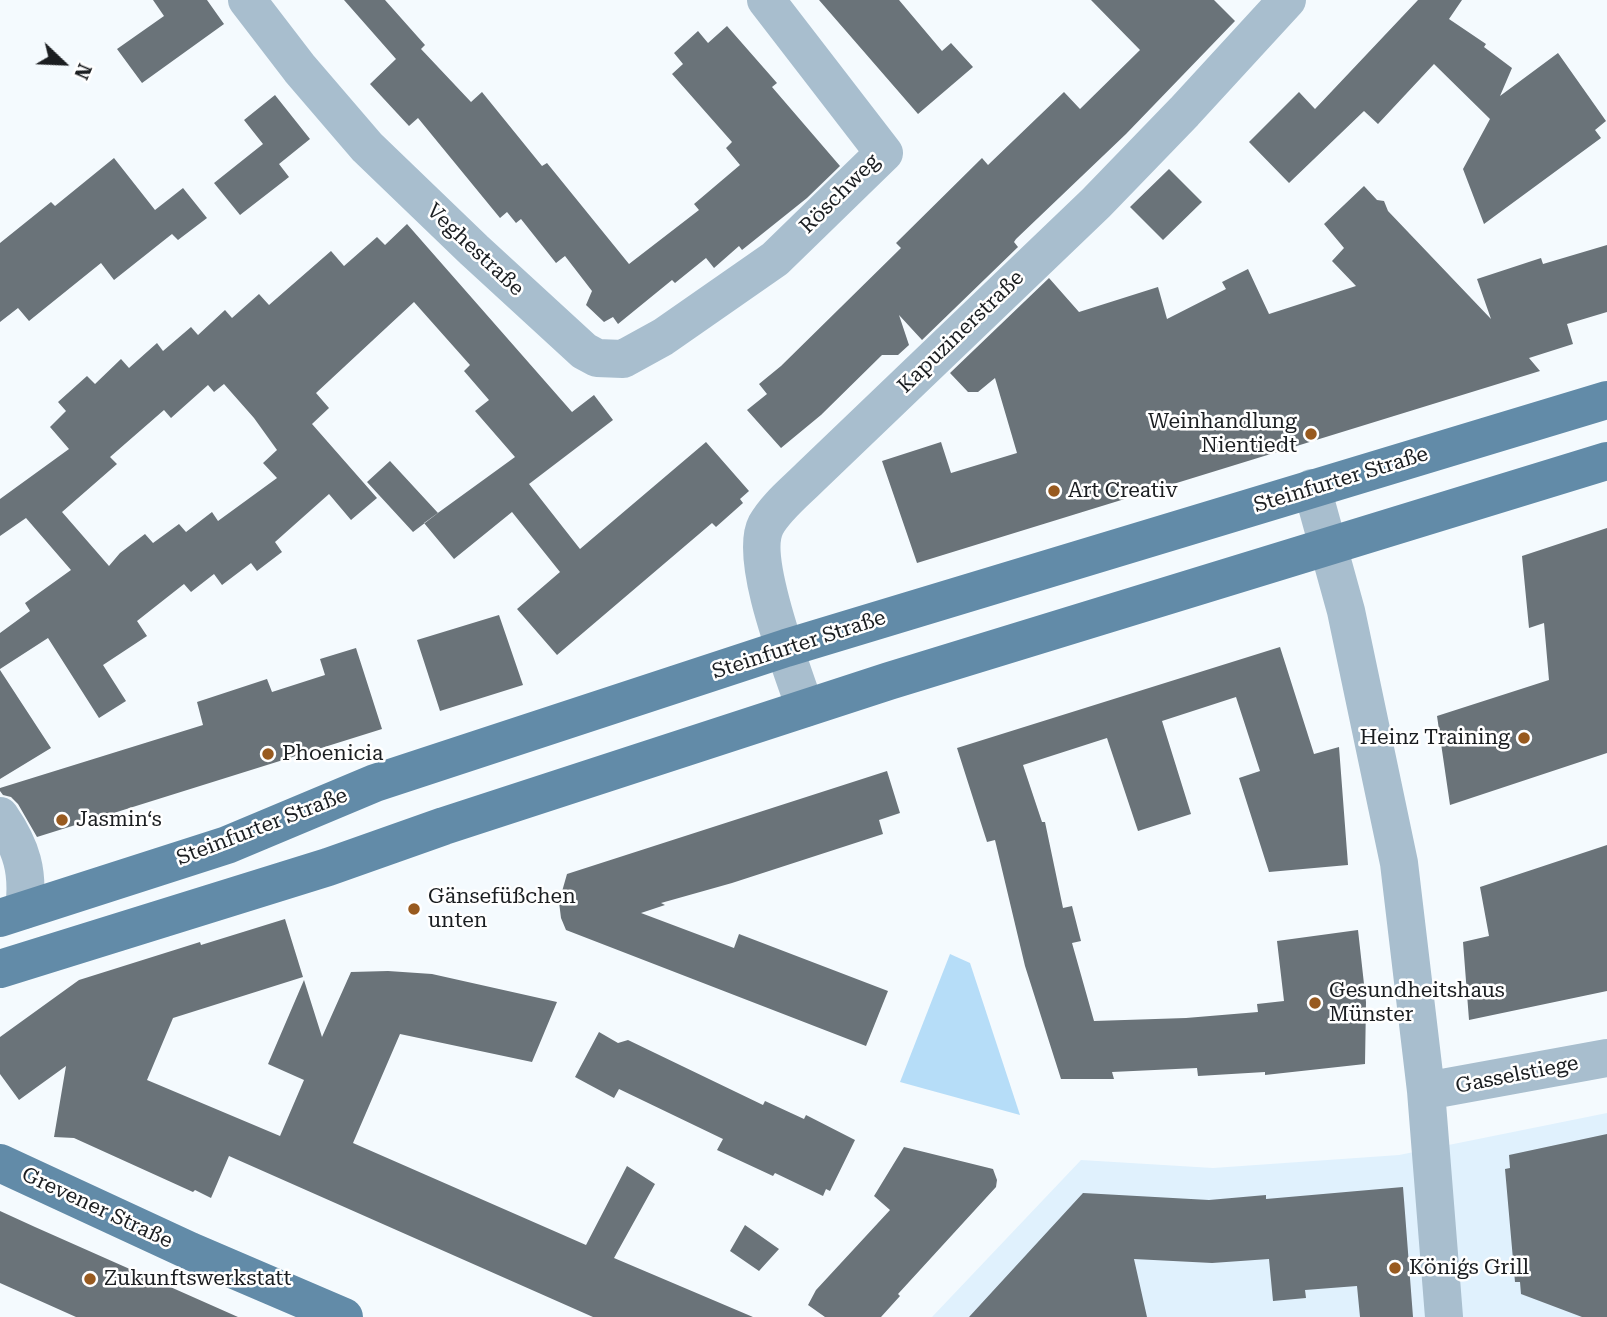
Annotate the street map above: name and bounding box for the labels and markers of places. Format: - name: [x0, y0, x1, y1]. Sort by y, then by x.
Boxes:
- place label: Weinhandlung Nientiedt: [1148, 409, 1297, 459]
- marker: Weinhandlung Nientiedt: [1303, 426, 1319, 442]
- place label: Art Creativ: [1068, 478, 1178, 504]
- marker: Art Creativ: [1046, 483, 1062, 499]
- place label: Heinz Training: [1360, 725, 1510, 751]
- marker: Heinz Training: [1516, 730, 1532, 746]
- place label: Phoenicia: [282, 741, 383, 767]
- marker: Phoenicia: [260, 746, 276, 762]
- place label: Jasmin‘s: [76, 807, 162, 833]
- marker: Jasmin‘s: [54, 812, 70, 828]
- place label: Gänsefüßchen unten: [428, 884, 576, 934]
- marker: Gänsefüßchen unten: [406, 901, 422, 917]
- place label: Gesundheitshaus Münster: [1329, 978, 1505, 1028]
- marker: Gesundheitshaus Münster: [1307, 995, 1323, 1011]
- place label: König´s Grill: [1409, 1255, 1529, 1281]
- marker: König´s Grill: [1387, 1260, 1403, 1276]
- place label: Zukunftswerkstatt: [104, 1266, 291, 1292]
- marker: Zukunftswerkstatt: [82, 1271, 98, 1287]

